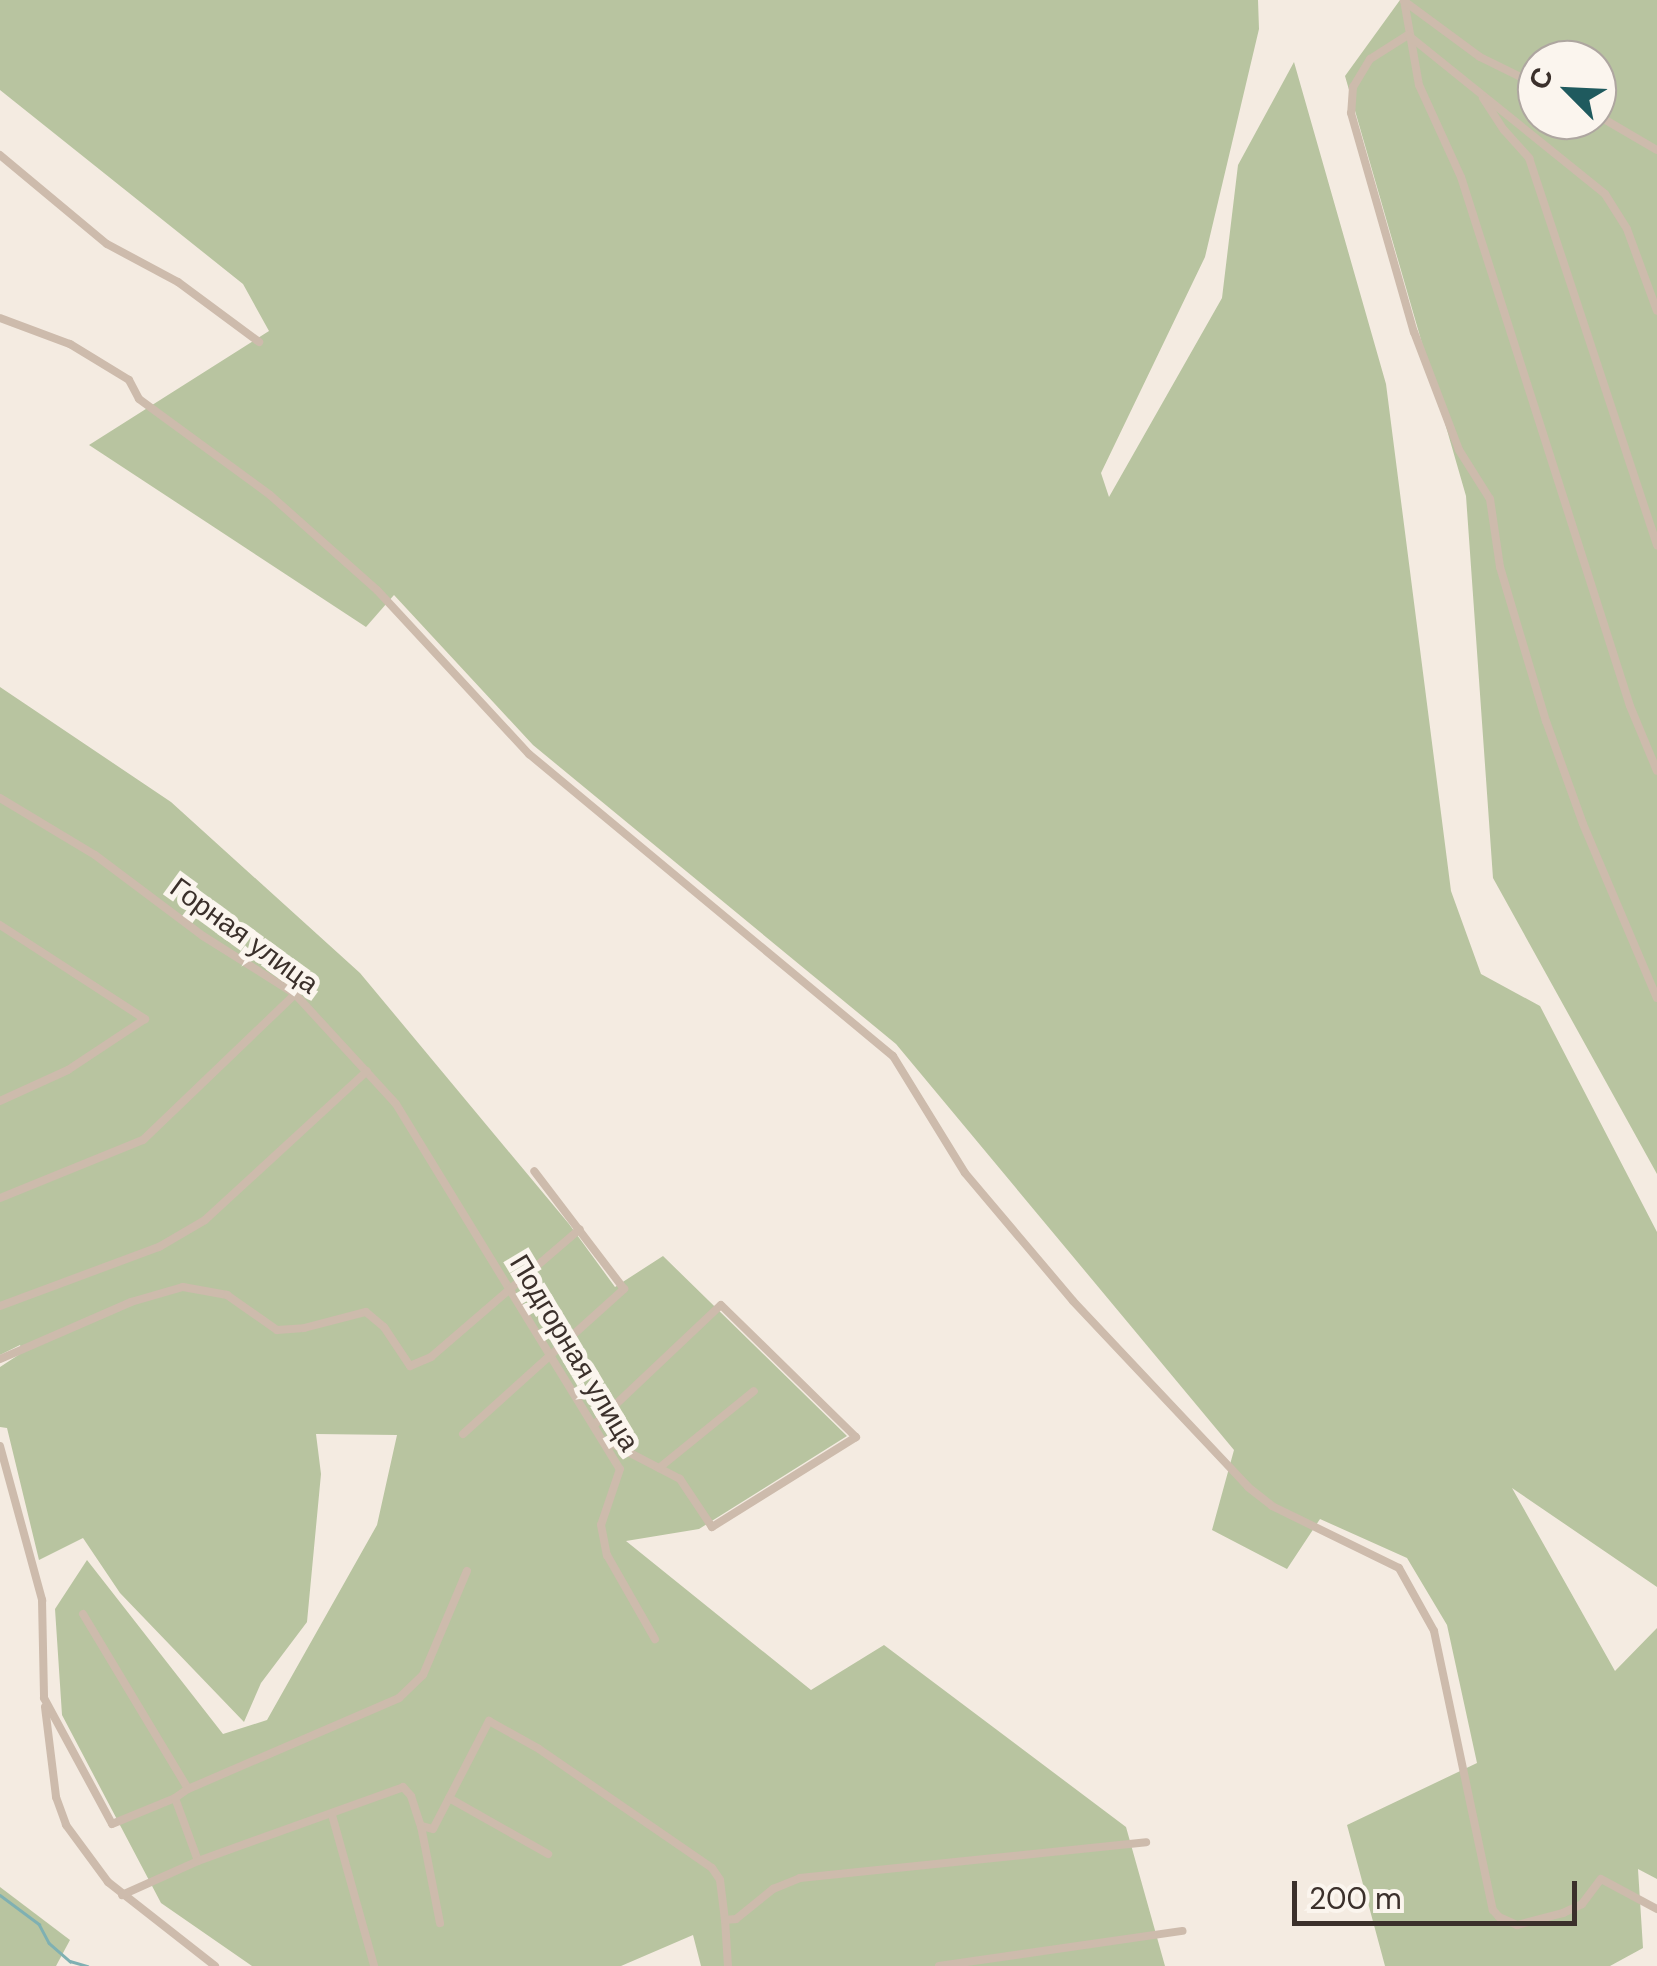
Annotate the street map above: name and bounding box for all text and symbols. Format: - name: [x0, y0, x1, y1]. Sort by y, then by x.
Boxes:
- north arrow: [1517, 40, 1617, 140]
- text: С: [1520, 62, 1562, 95]
- street label: Горная улица: [163, 871, 325, 1001]
- street label: Подгорная улица: [502, 1249, 646, 1457]
- scale bar: [1297, 1861, 1582, 1923]
- text: 200 m: [1309, 1879, 1402, 1918]

